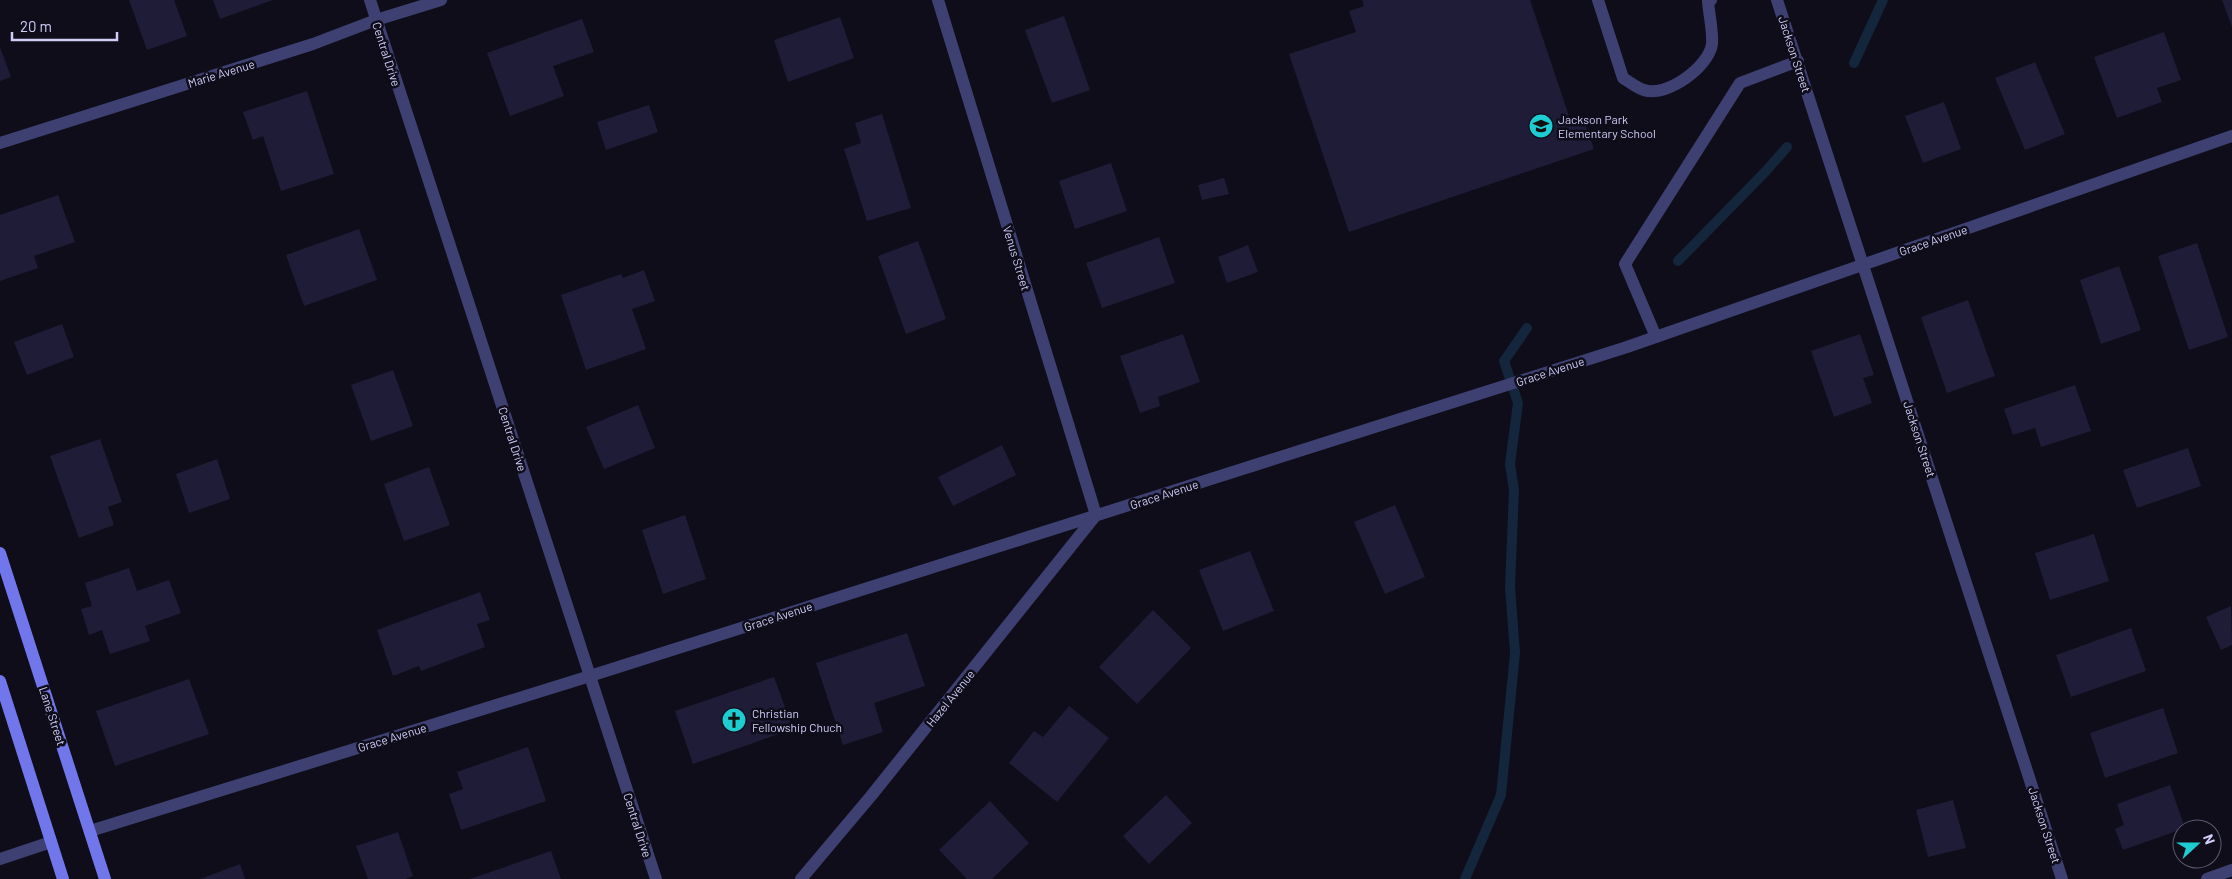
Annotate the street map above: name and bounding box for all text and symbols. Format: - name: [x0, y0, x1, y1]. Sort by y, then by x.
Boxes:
- scale bar: [12, 10, 118, 42]
- street label: Jackson Street: [1776, 14, 1814, 94]
- text: 20 m: [20, 17, 52, 35]
- street label: Central Drive: [370, 20, 404, 88]
- street label: Marie Avenue: [186, 56, 256, 90]
- place label: Jackson Park Elementary School: [1558, 112, 1656, 140]
- school or university icon: Jackson Park Elementary School: [1528, 113, 1554, 139]
- street label: Grace Avenue: [1897, 222, 1969, 258]
- street label: Venus Street: [1001, 224, 1033, 292]
- street label: Grace Avenue: [1514, 353, 1586, 389]
- street label: Jackson Street: [1901, 399, 1939, 479]
- street label: Central Drive: [496, 405, 530, 473]
- street label: Grace Avenue: [1128, 476, 1200, 512]
- street label: Grace Avenue: [742, 598, 814, 634]
- street label: Hazel Avenue: [923, 667, 977, 729]
- street label: Lane Street: [37, 685, 69, 747]
- place label: Christian Fellowship Chuch: [752, 706, 842, 734]
- church icon: Christian Fellowship Chuch: [721, 707, 747, 733]
- street label: Grace Avenue: [356, 720, 428, 754]
- street label: Jackson Street: [2026, 785, 2064, 865]
- street label: Central Drive: [621, 791, 655, 859]
- north arrow: [2172, 819, 2222, 869]
- text: N: [2200, 832, 2219, 847]

